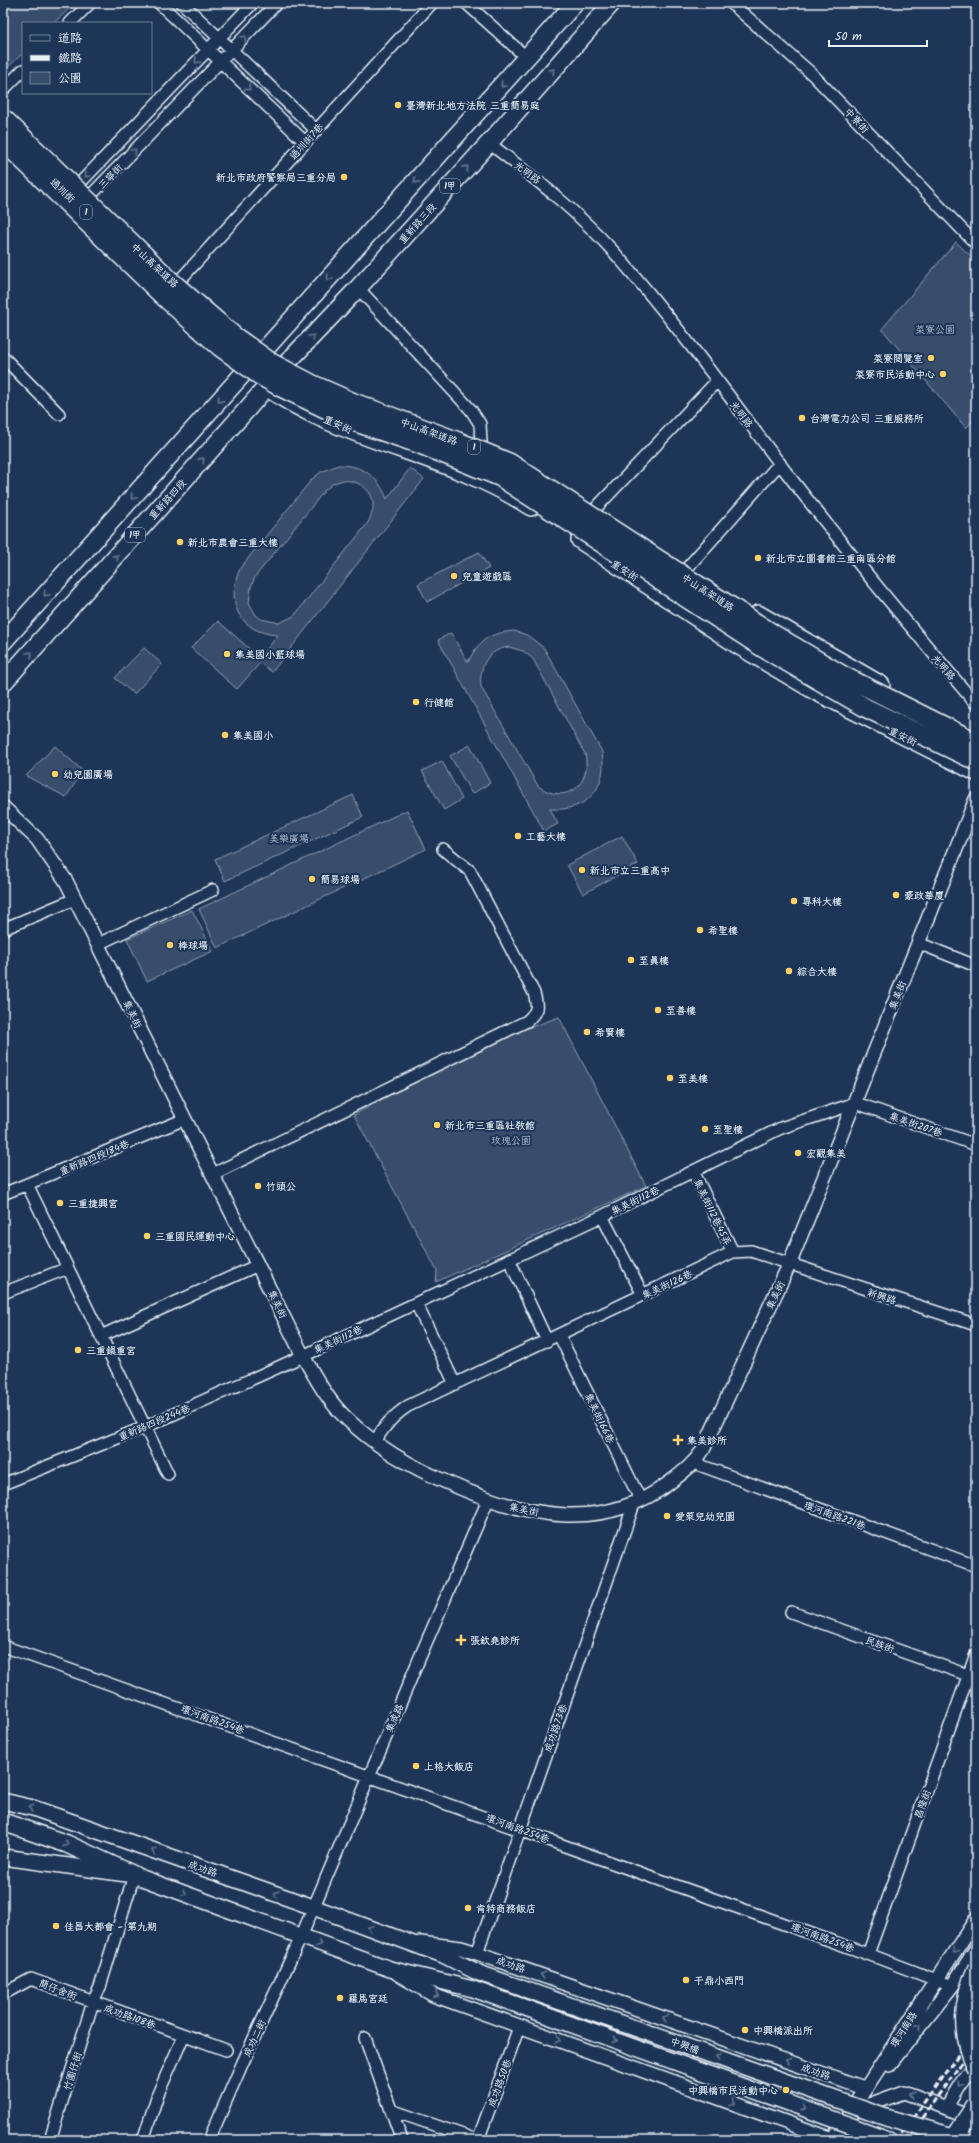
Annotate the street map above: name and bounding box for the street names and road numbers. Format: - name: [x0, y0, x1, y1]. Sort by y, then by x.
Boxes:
- street label: 中寮街: [840, 104, 872, 137]
- street label: 過圳街7巷: [286, 119, 328, 164]
- street label: 光明路: [511, 157, 544, 188]
- street label: 三寧街: [95, 160, 127, 193]
- street label: 過圳街: [46, 175, 79, 207]
- road number: 1甲: [440, 179, 460, 193]
- street label: 重新路三段: [395, 200, 440, 248]
- road number: 1: [80, 205, 92, 219]
- street label: 中山高架道路: [127, 239, 182, 292]
- street label: 光明路: [726, 398, 757, 431]
- street label: 重安街: [321, 412, 355, 438]
- street label: 中山高架道路: [398, 414, 460, 450]
- road number: 1: [468, 440, 480, 454]
- street label: 重新路四段: [145, 476, 190, 524]
- road number: 1甲: [125, 528, 145, 542]
- street label: 重安街: [608, 556, 641, 586]
- street label: 中山高架道路: [678, 570, 737, 616]
- street label: 光明路: [927, 651, 959, 684]
- street label: 重安街: [886, 723, 920, 751]
- street label: 集美街: [885, 978, 911, 1012]
- street label: 集美街: [118, 997, 146, 1031]
- street label: 集美街207巷: [887, 1108, 945, 1142]
- street label: 重新路四段184巷: [57, 1136, 133, 1180]
- street label: 集美街112巷45弄: [689, 1176, 735, 1249]
- street label: 集美街112巷: [609, 1182, 663, 1220]
- street label: 集美街126巷: [639, 1266, 696, 1304]
- street label: 集美街: [762, 1278, 789, 1312]
- street label: 新興路: [865, 1285, 898, 1309]
- street label: 集美街: [263, 1287, 291, 1321]
- street label: 集美街112巷: [311, 1321, 366, 1358]
- street label: 集美街166巷: [580, 1391, 619, 1447]
- street label: 重新路四段244巷: [116, 1400, 194, 1445]
- street label: 環河南路221巷: [801, 1497, 869, 1535]
- street label: 集美街: [508, 1499, 540, 1521]
- street label: 民族街: [863, 1632, 896, 1658]
- street label: 環河南路254巷: [179, 1701, 248, 1739]
- street label: 集成路: [382, 1701, 408, 1735]
- street label: 成功路73巷: [540, 1701, 572, 1755]
- street label: 昌隆街: [910, 1788, 936, 1821]
- street label: 環河南路254巷: [484, 1810, 553, 1848]
- street label: 成功路: [186, 1856, 219, 1881]
- street label: 環河南路254巷: [789, 1919, 858, 1957]
- street label: 成功路: [494, 1952, 527, 1977]
- street label: 簡仔舍街: [36, 1975, 79, 2005]
- street label: 成功路108巷: [101, 2000, 159, 2034]
- street label: 環河南路: [886, 2008, 921, 2051]
- street label: 成功二街: [239, 2017, 271, 2060]
- street label: 中興橋: [668, 2033, 701, 2059]
- street label: 竹圍仔街: [59, 2050, 86, 2093]
- street label: 成功路50巷: [484, 2056, 516, 2110]
- street label: 成功路: [799, 2059, 832, 2084]

